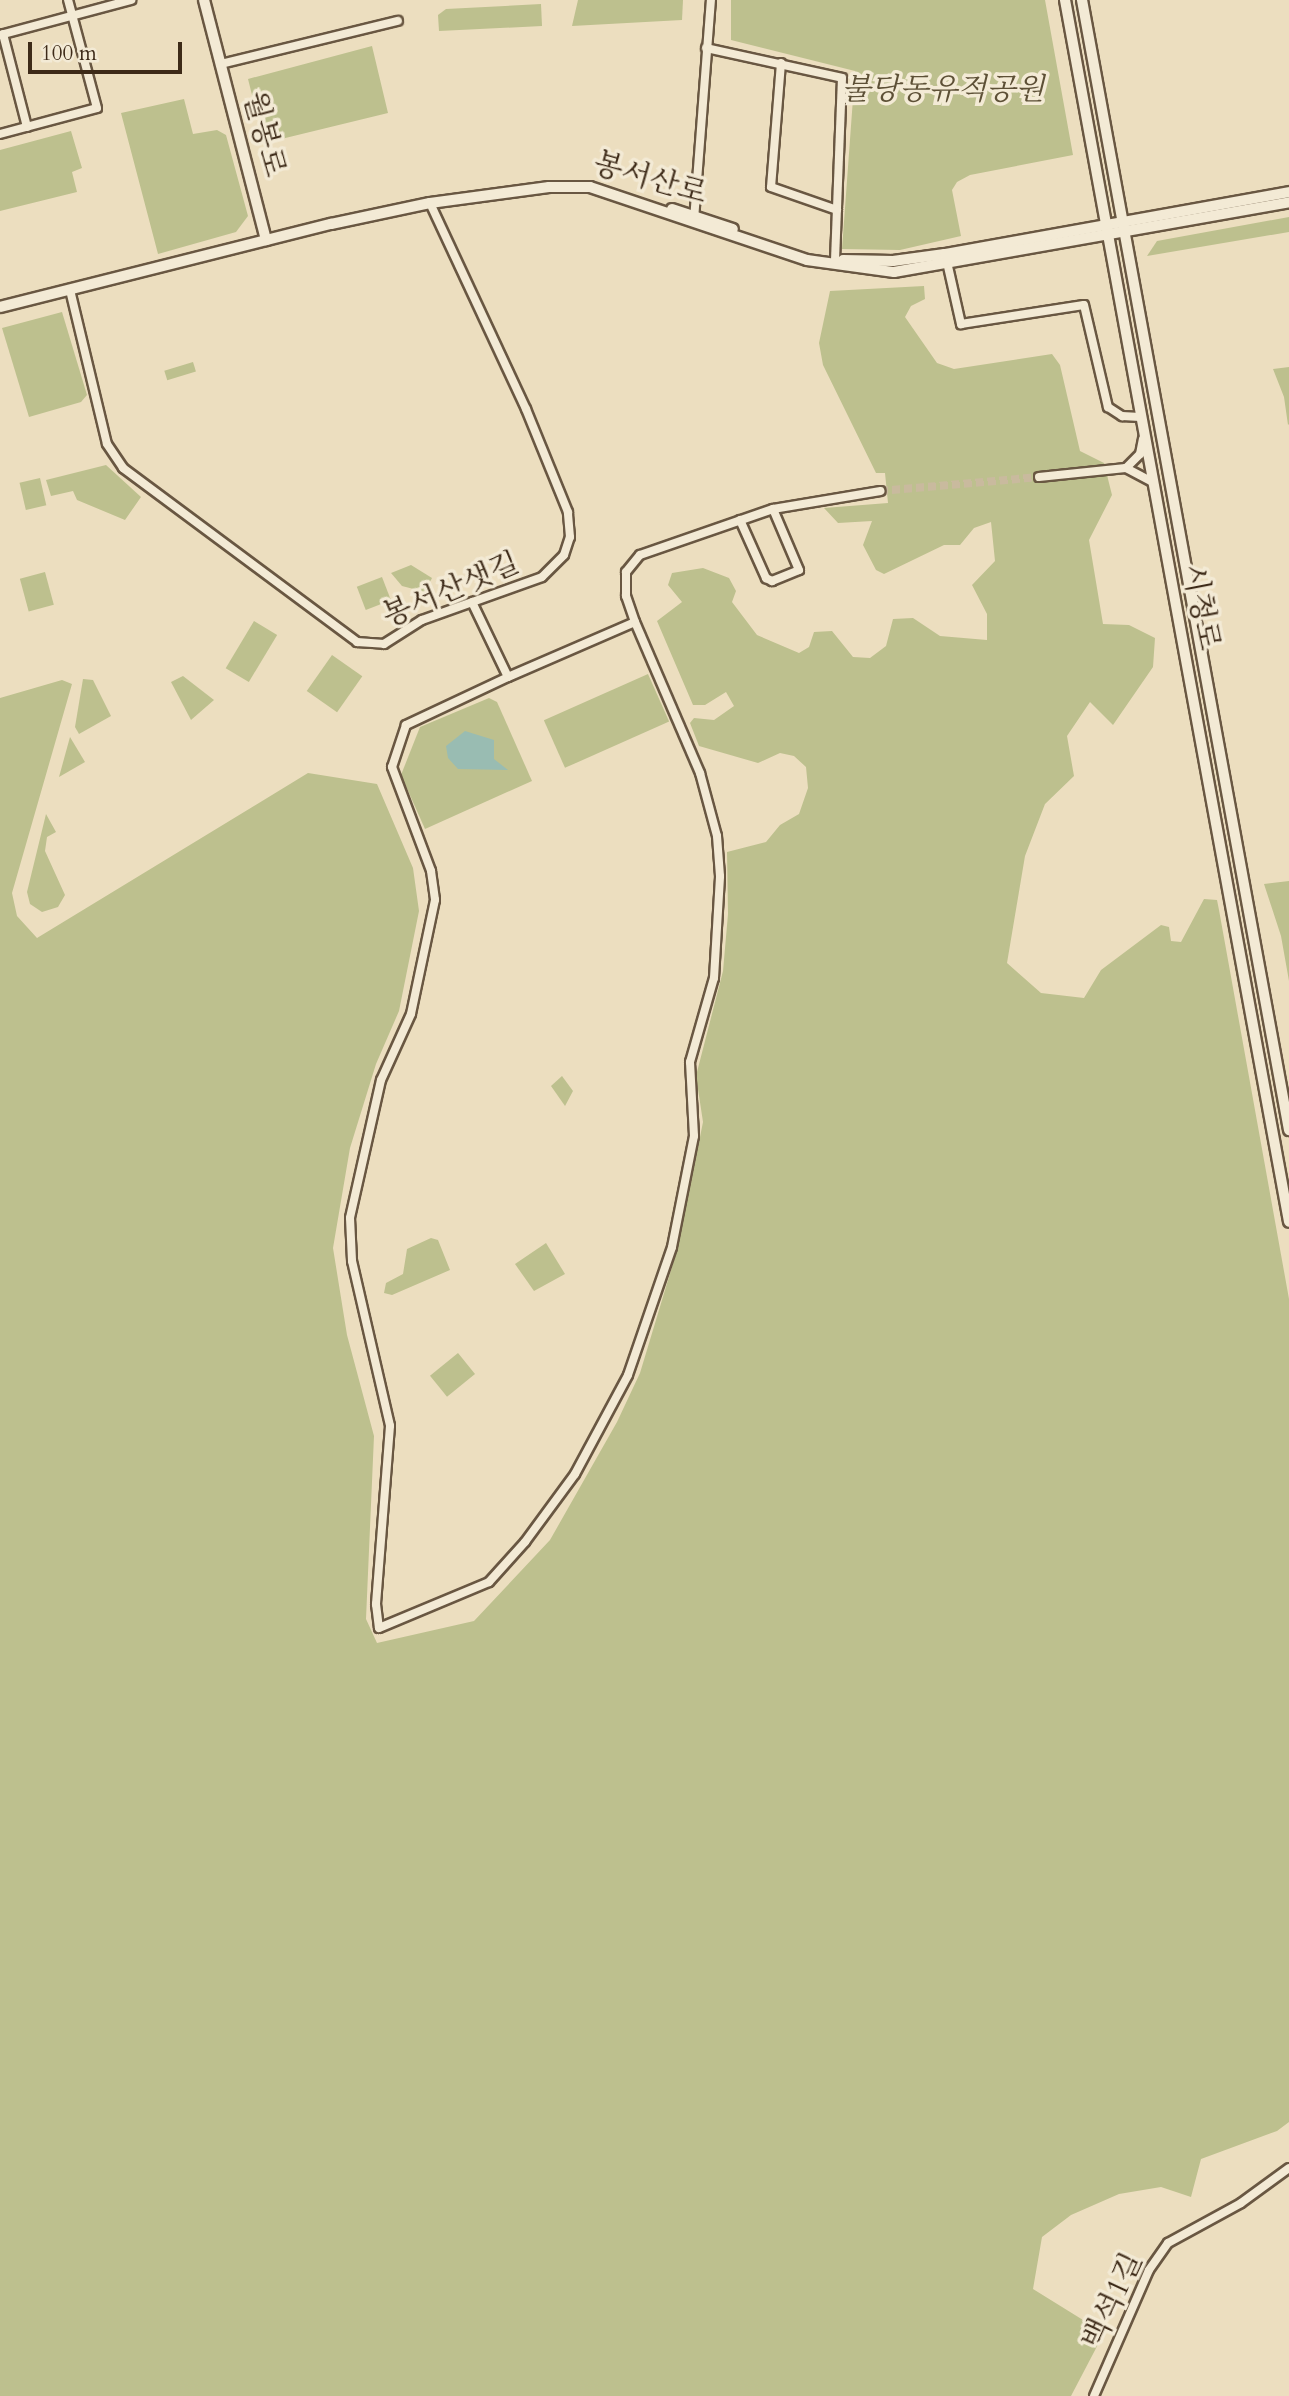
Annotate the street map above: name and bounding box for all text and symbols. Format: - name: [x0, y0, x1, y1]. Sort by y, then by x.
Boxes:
- scale bar: [32, 28, 186, 72]
- text: 100 m: [41, 39, 97, 68]
- park label: 불당동유적공원: [842, 72, 1044, 108]
- street label: 월봉로: [235, 87, 293, 181]
- street label: 봉서산로: [589, 146, 711, 212]
- street label: 봉서산샛길: [377, 545, 525, 635]
- street label: 시청로: [1175, 561, 1227, 653]
- street label: 백석1길: [1075, 2247, 1151, 2355]

